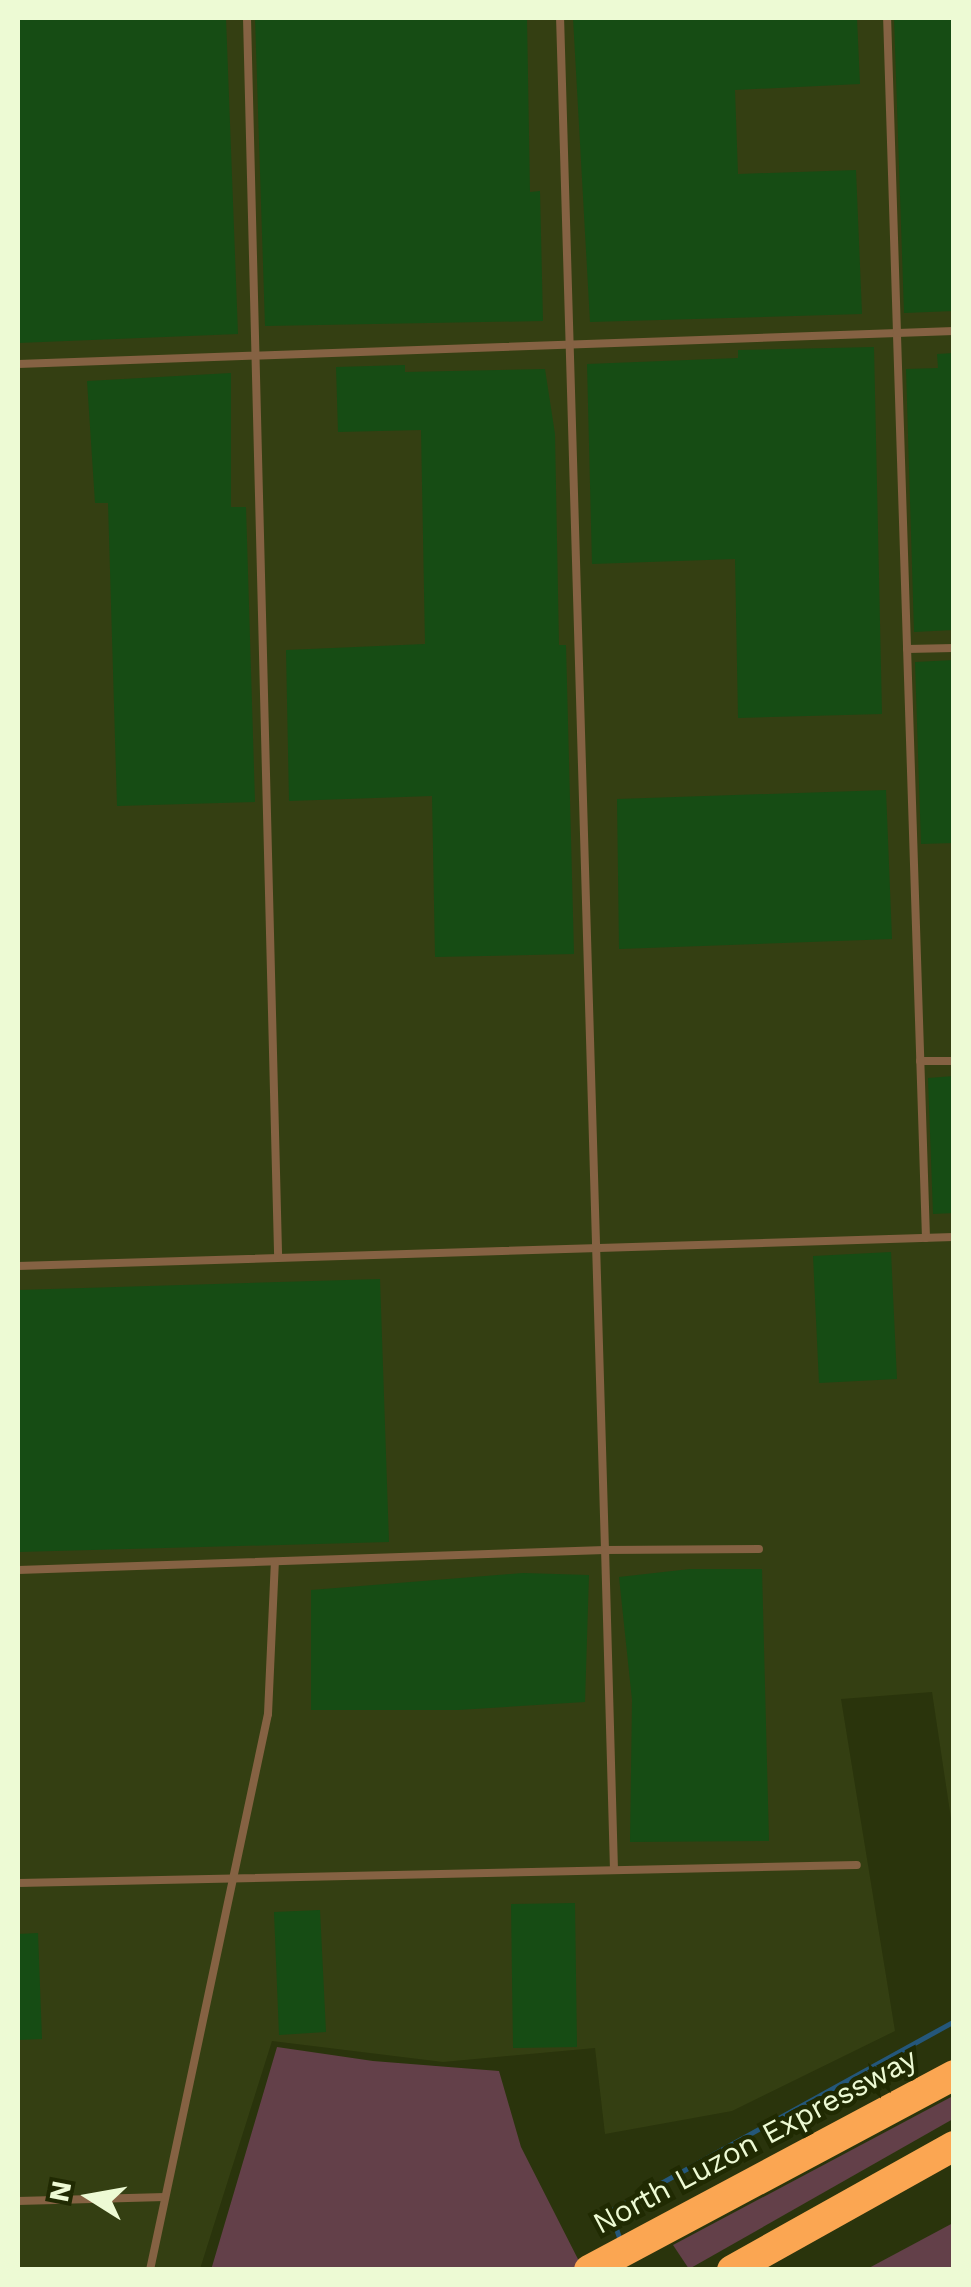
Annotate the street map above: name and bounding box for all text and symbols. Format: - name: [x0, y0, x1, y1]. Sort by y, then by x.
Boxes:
- street label: North Luzon Expressway: [587, 2040, 923, 2242]
- north arrow: [40, 2147, 140, 2247]
- text: N: [42, 2178, 78, 2205]

